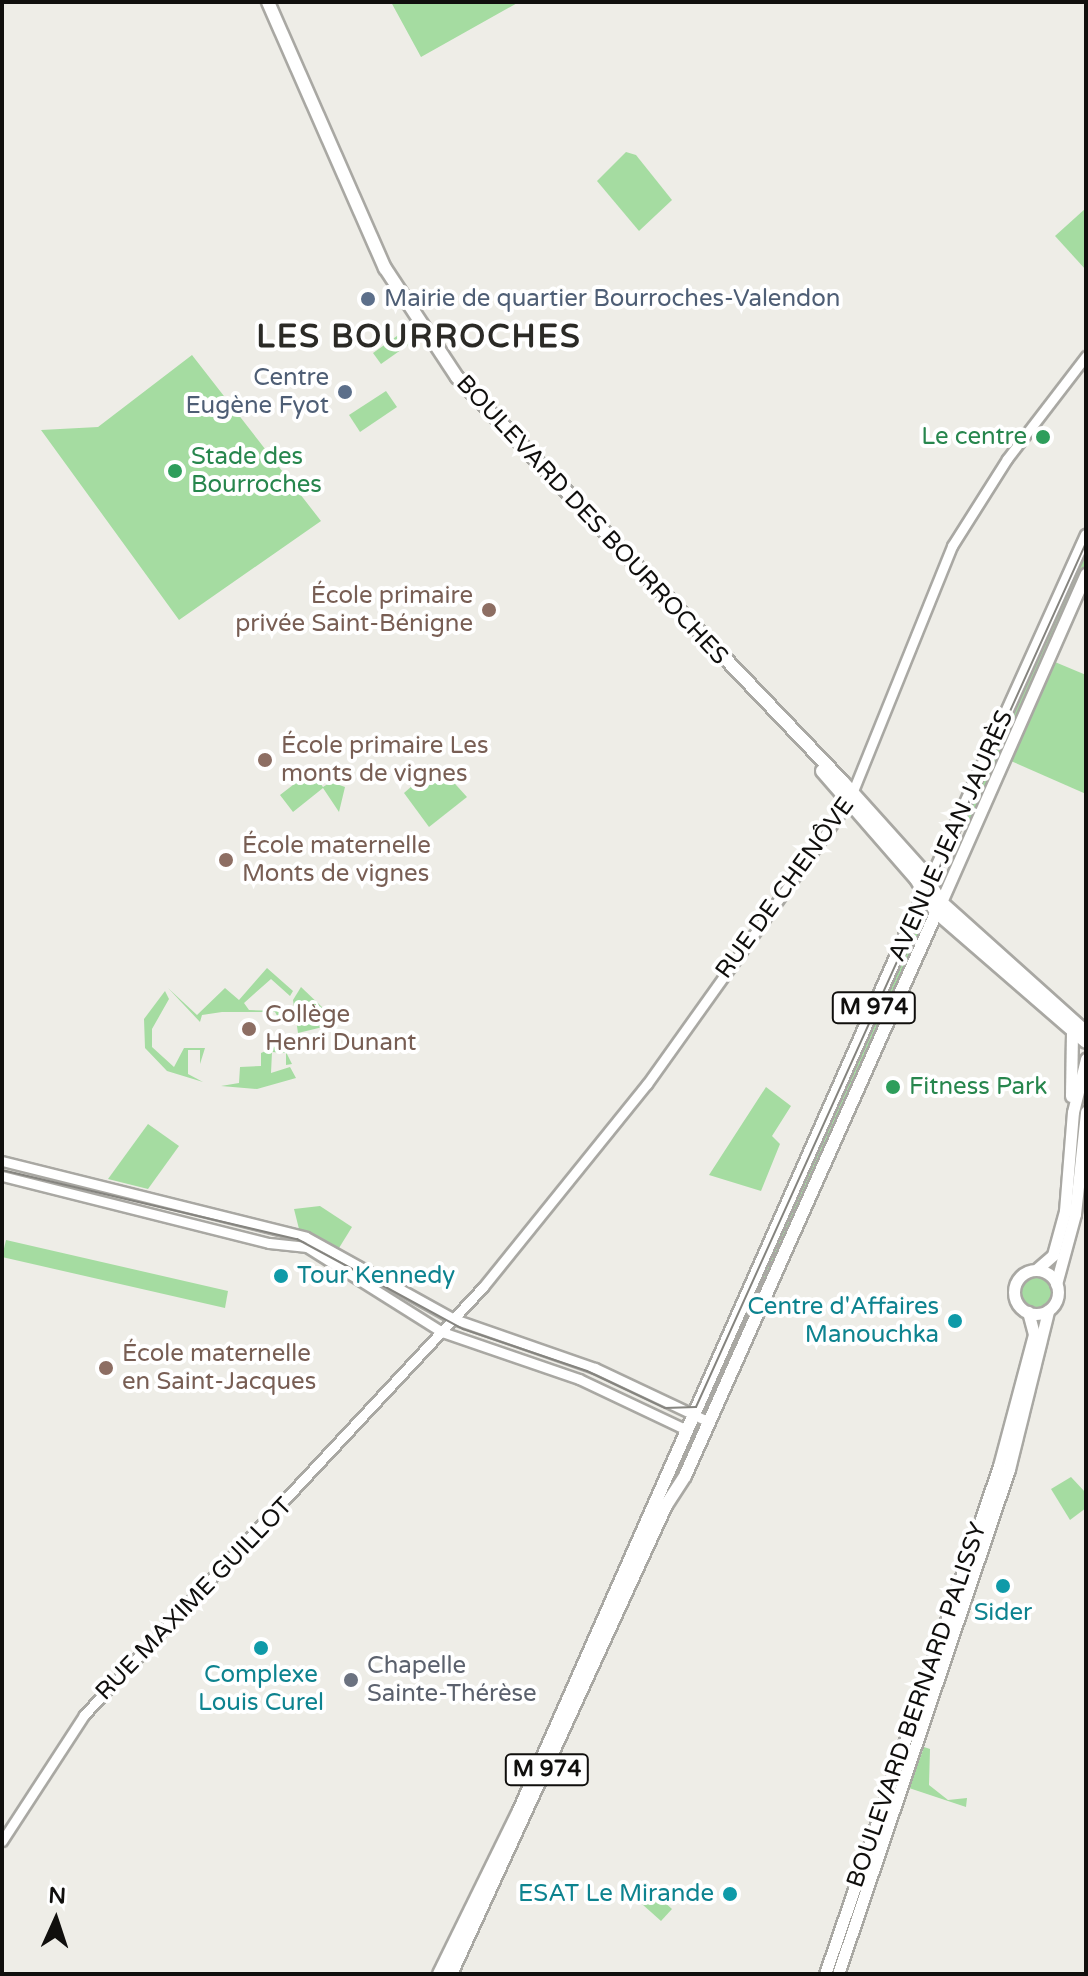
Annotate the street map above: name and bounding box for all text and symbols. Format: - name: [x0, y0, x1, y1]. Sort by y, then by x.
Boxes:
- place label: Mairie de quartier Bourroches-Valendon: [384, 285, 840, 313]
- marker: Mairie de quartier Bourroches-Valendon: [359, 290, 377, 308]
- district label: LES BOURROCHES: [256, 318, 582, 356]
- place label: Centre Eugène Fyot: [186, 364, 329, 420]
- street label: BOULEVARD DES BOURROCHES: [450, 369, 734, 671]
- marker: Centre Eugène Fyot: [336, 383, 354, 401]
- place label: Le centre: [921, 423, 1027, 451]
- marker: Le centre: [1034, 428, 1052, 446]
- place label: Stade des Bourroches: [191, 443, 322, 499]
- marker: Stade des Bourroches: [166, 462, 184, 480]
- place label: École primaire privée Saint-Bénigne: [235, 582, 473, 638]
- marker: École primaire privée Saint-Bénigne: [480, 601, 498, 619]
- street label: AVENUE JEAN JAURÈS: [883, 706, 1019, 966]
- place label: École primaire Les monts de vignes: [281, 732, 488, 788]
- marker: École primaire Les monts de vignes: [256, 751, 274, 769]
- street label: RUE DE CHENÔVE: [710, 792, 860, 984]
- place label: École maternelle Monts de vignes: [242, 832, 431, 888]
- marker: École maternelle Monts de vignes: [217, 851, 235, 869]
- road number: M 974: [830, 990, 918, 1026]
- place label: Collège Henri Dunant: [265, 1001, 416, 1057]
- marker: Collège Henri Dunant: [240, 1020, 258, 1038]
- place label: Fitness Park: [909, 1073, 1047, 1101]
- marker: Fitness Park: [884, 1078, 902, 1096]
- place label: Tour Kennedy: [297, 1262, 455, 1290]
- marker: Tour Kennedy: [272, 1267, 290, 1285]
- place label: Centre d'Affaires Manouchka: [748, 1293, 939, 1349]
- marker: Centre d'Affaires Manouchka: [946, 1312, 964, 1330]
- place label: École maternelle en Saint-Jacques: [122, 1340, 316, 1396]
- marker: École maternelle en Saint-Jacques: [97, 1359, 115, 1377]
- street label: RUE MAXIME GUILLOT: [90, 1492, 298, 1706]
- street label: BOULEVARD BERNARD PALISSY: [841, 1519, 993, 1891]
- marker: Sider: [994, 1577, 1012, 1595]
- place label: Sider: [974, 1599, 1032, 1627]
- marker: Complexe Louis Curel: [252, 1639, 270, 1657]
- place label: Chapelle Sainte-Thérèse: [367, 1652, 537, 1708]
- place label: Complexe Louis Curel: [198, 1661, 324, 1717]
- marker: Chapelle Sainte-Thérèse: [342, 1671, 360, 1689]
- road number: M 974: [503, 1752, 591, 1788]
- north arrow: [16, 1880, 96, 1960]
- place label: ESAT Le Mirande: [518, 1880, 714, 1908]
- text: N: [48, 1883, 67, 1909]
- marker: ESAT Le Mirande: [721, 1885, 739, 1903]

